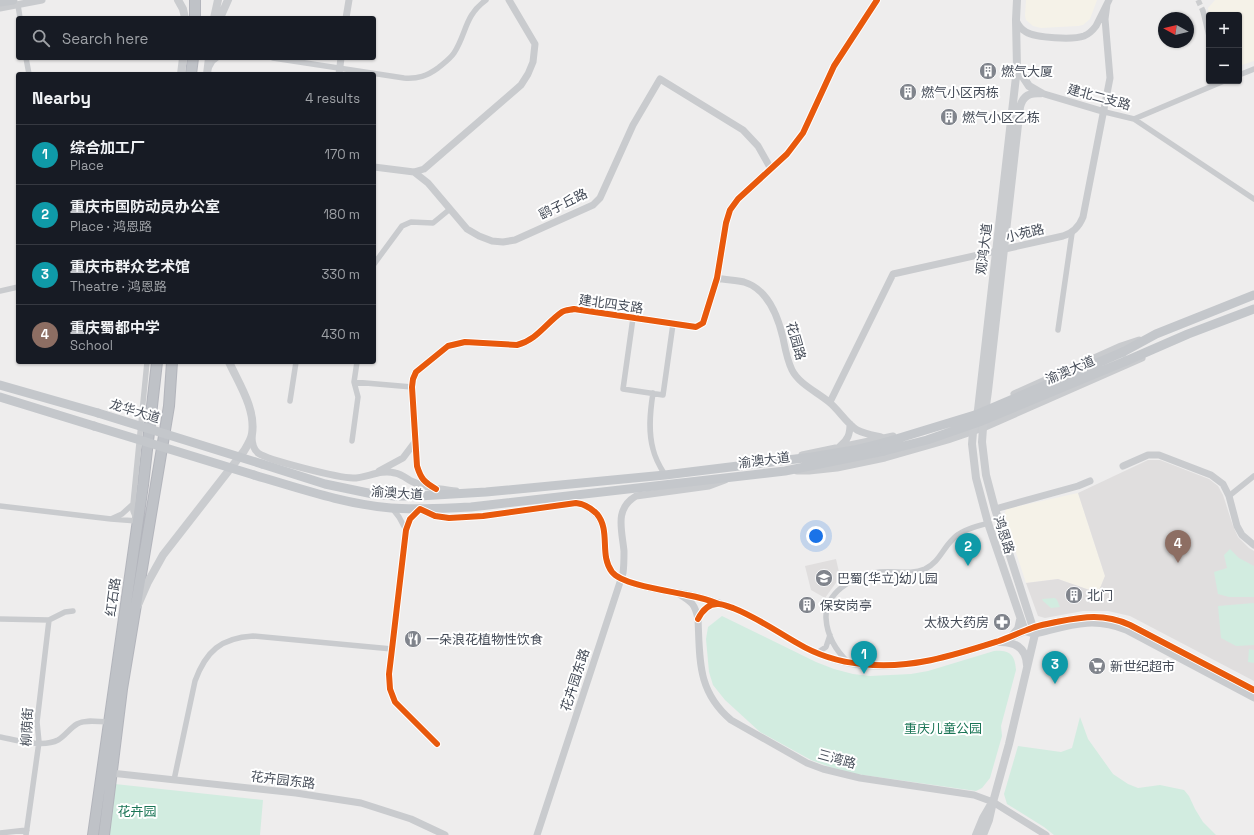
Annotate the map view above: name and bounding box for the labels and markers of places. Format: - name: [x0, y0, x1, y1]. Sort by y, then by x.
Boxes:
- building icon: 燃气大厦: [978, 61, 998, 81]
- place label: 燃气大厦: [1001, 63, 1053, 80]
- building icon: 燃气小区丙栋: [898, 82, 918, 102]
- place label: 燃气小区丙栋: [921, 84, 999, 101]
- building icon: 燃气小区乙栋: [939, 107, 959, 127]
- place label: 燃气小区乙栋: [962, 109, 1040, 126]
- pin: 4: [1165, 530, 1191, 563]
- pin: 2: [955, 533, 981, 566]
- school or university icon: 巴蜀(华立)幼儿园: [814, 568, 834, 588]
- place label: 巴蜀(华立)幼儿园: [837, 570, 938, 587]
- building icon: 北门: [1064, 585, 1084, 605]
- place label: 北门: [1087, 587, 1113, 604]
- building icon: 保安岗亭: [797, 595, 817, 615]
- place label: 保安岗亭: [820, 597, 872, 614]
- pharmacy icon: 太极大药房: [992, 612, 1012, 632]
- place label: 太极大药房: [924, 614, 989, 631]
- restaurant icon: 一朵浪花植物性饮食: [403, 629, 423, 649]
- place label: 一朵浪花植物性饮食: [426, 631, 543, 648]
- pin: 1: [851, 641, 877, 674]
- pin: 3: [1042, 651, 1068, 684]
- supermarket icon: 新世纪超市: [1087, 656, 1107, 676]
- place label: 新世纪超市: [1110, 658, 1175, 675]

